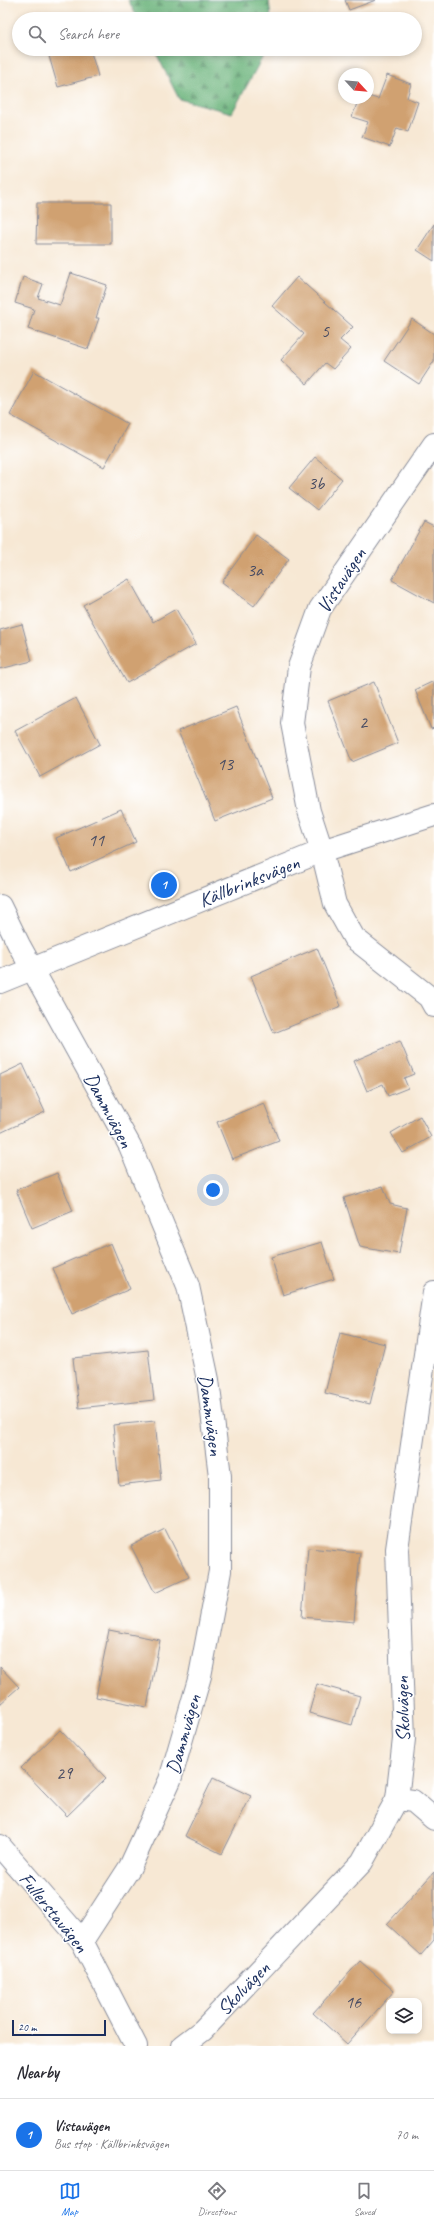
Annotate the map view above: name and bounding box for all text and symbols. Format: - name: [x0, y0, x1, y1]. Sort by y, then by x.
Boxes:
- search box: [12, 12, 422, 56]
- icon: search: [26, 23, 48, 45]
- text: Search here: [58, 25, 119, 44]
- north arrow: [338, 68, 374, 104]
- house number: 5: [321, 320, 330, 342]
- house number: 3b: [308, 472, 325, 494]
- street label: Vistavägen: [311, 542, 372, 618]
- house number: 3a: [247, 559, 264, 581]
- house number: 2: [359, 711, 369, 733]
- house number: 13: [217, 753, 235, 775]
- house number: 11: [88, 829, 105, 851]
- street label: Källbrinksvägen: [195, 850, 304, 913]
- pin: 1: [151, 870, 177, 900]
- street label: Dammvägen: [78, 1068, 139, 1153]
- your location: [203, 1180, 223, 1200]
- street label: Dammvägen: [192, 1373, 229, 1458]
- street label: Skolvägen: [389, 1675, 416, 1742]
- street label: Dammvägen: [160, 1690, 207, 1777]
- house number: 29: [56, 1762, 74, 1784]
- street label: Fullerstavägen: [14, 1867, 94, 1958]
- street label: Skolvägen: [212, 1955, 276, 2021]
- house number: 16: [345, 1991, 362, 2013]
- map controls: [386, 1998, 422, 2034]
- button: layers: [386, 1998, 422, 2034]
- scale bar: [12, 2018, 106, 2037]
- text: 20 m: [18, 2020, 37, 2034]
- text: Nearby: [16, 2062, 59, 2083]
- text: Vistavägen: [54, 2117, 110, 2136]
- text: 1: [26, 2127, 32, 2143]
- text: 70 m: [396, 2127, 418, 2143]
- text: Bus stop · Källbrinksvägen: [54, 2136, 169, 2152]
- tab: Map: [59, 2180, 81, 2218]
- tab: Directions: [198, 2180, 236, 2218]
- tab: Saved: [353, 2180, 375, 2218]

